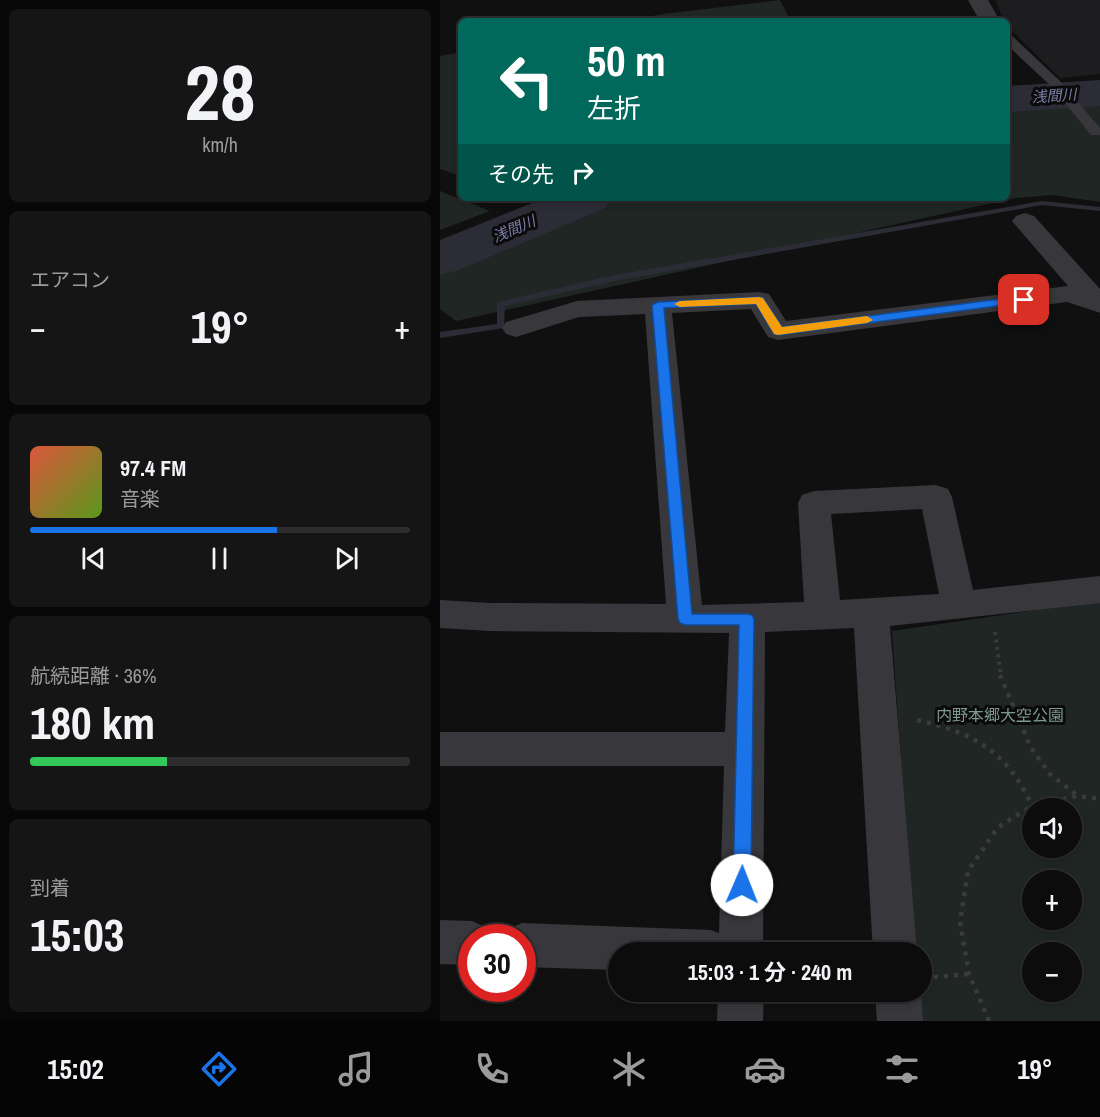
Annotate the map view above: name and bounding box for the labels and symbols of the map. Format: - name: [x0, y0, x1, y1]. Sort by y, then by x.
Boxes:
- water label: 浅間川: [1031, 83, 1079, 108]
- water label: 浅間川: [489, 209, 540, 247]
- pin: [998, 274, 1049, 325]
- park label: 内野本郷大空公園: [936, 704, 1064, 726]
- position arrow: [710, 853, 774, 917]
- speed limit sign: 30: [458, 924, 536, 1002]

